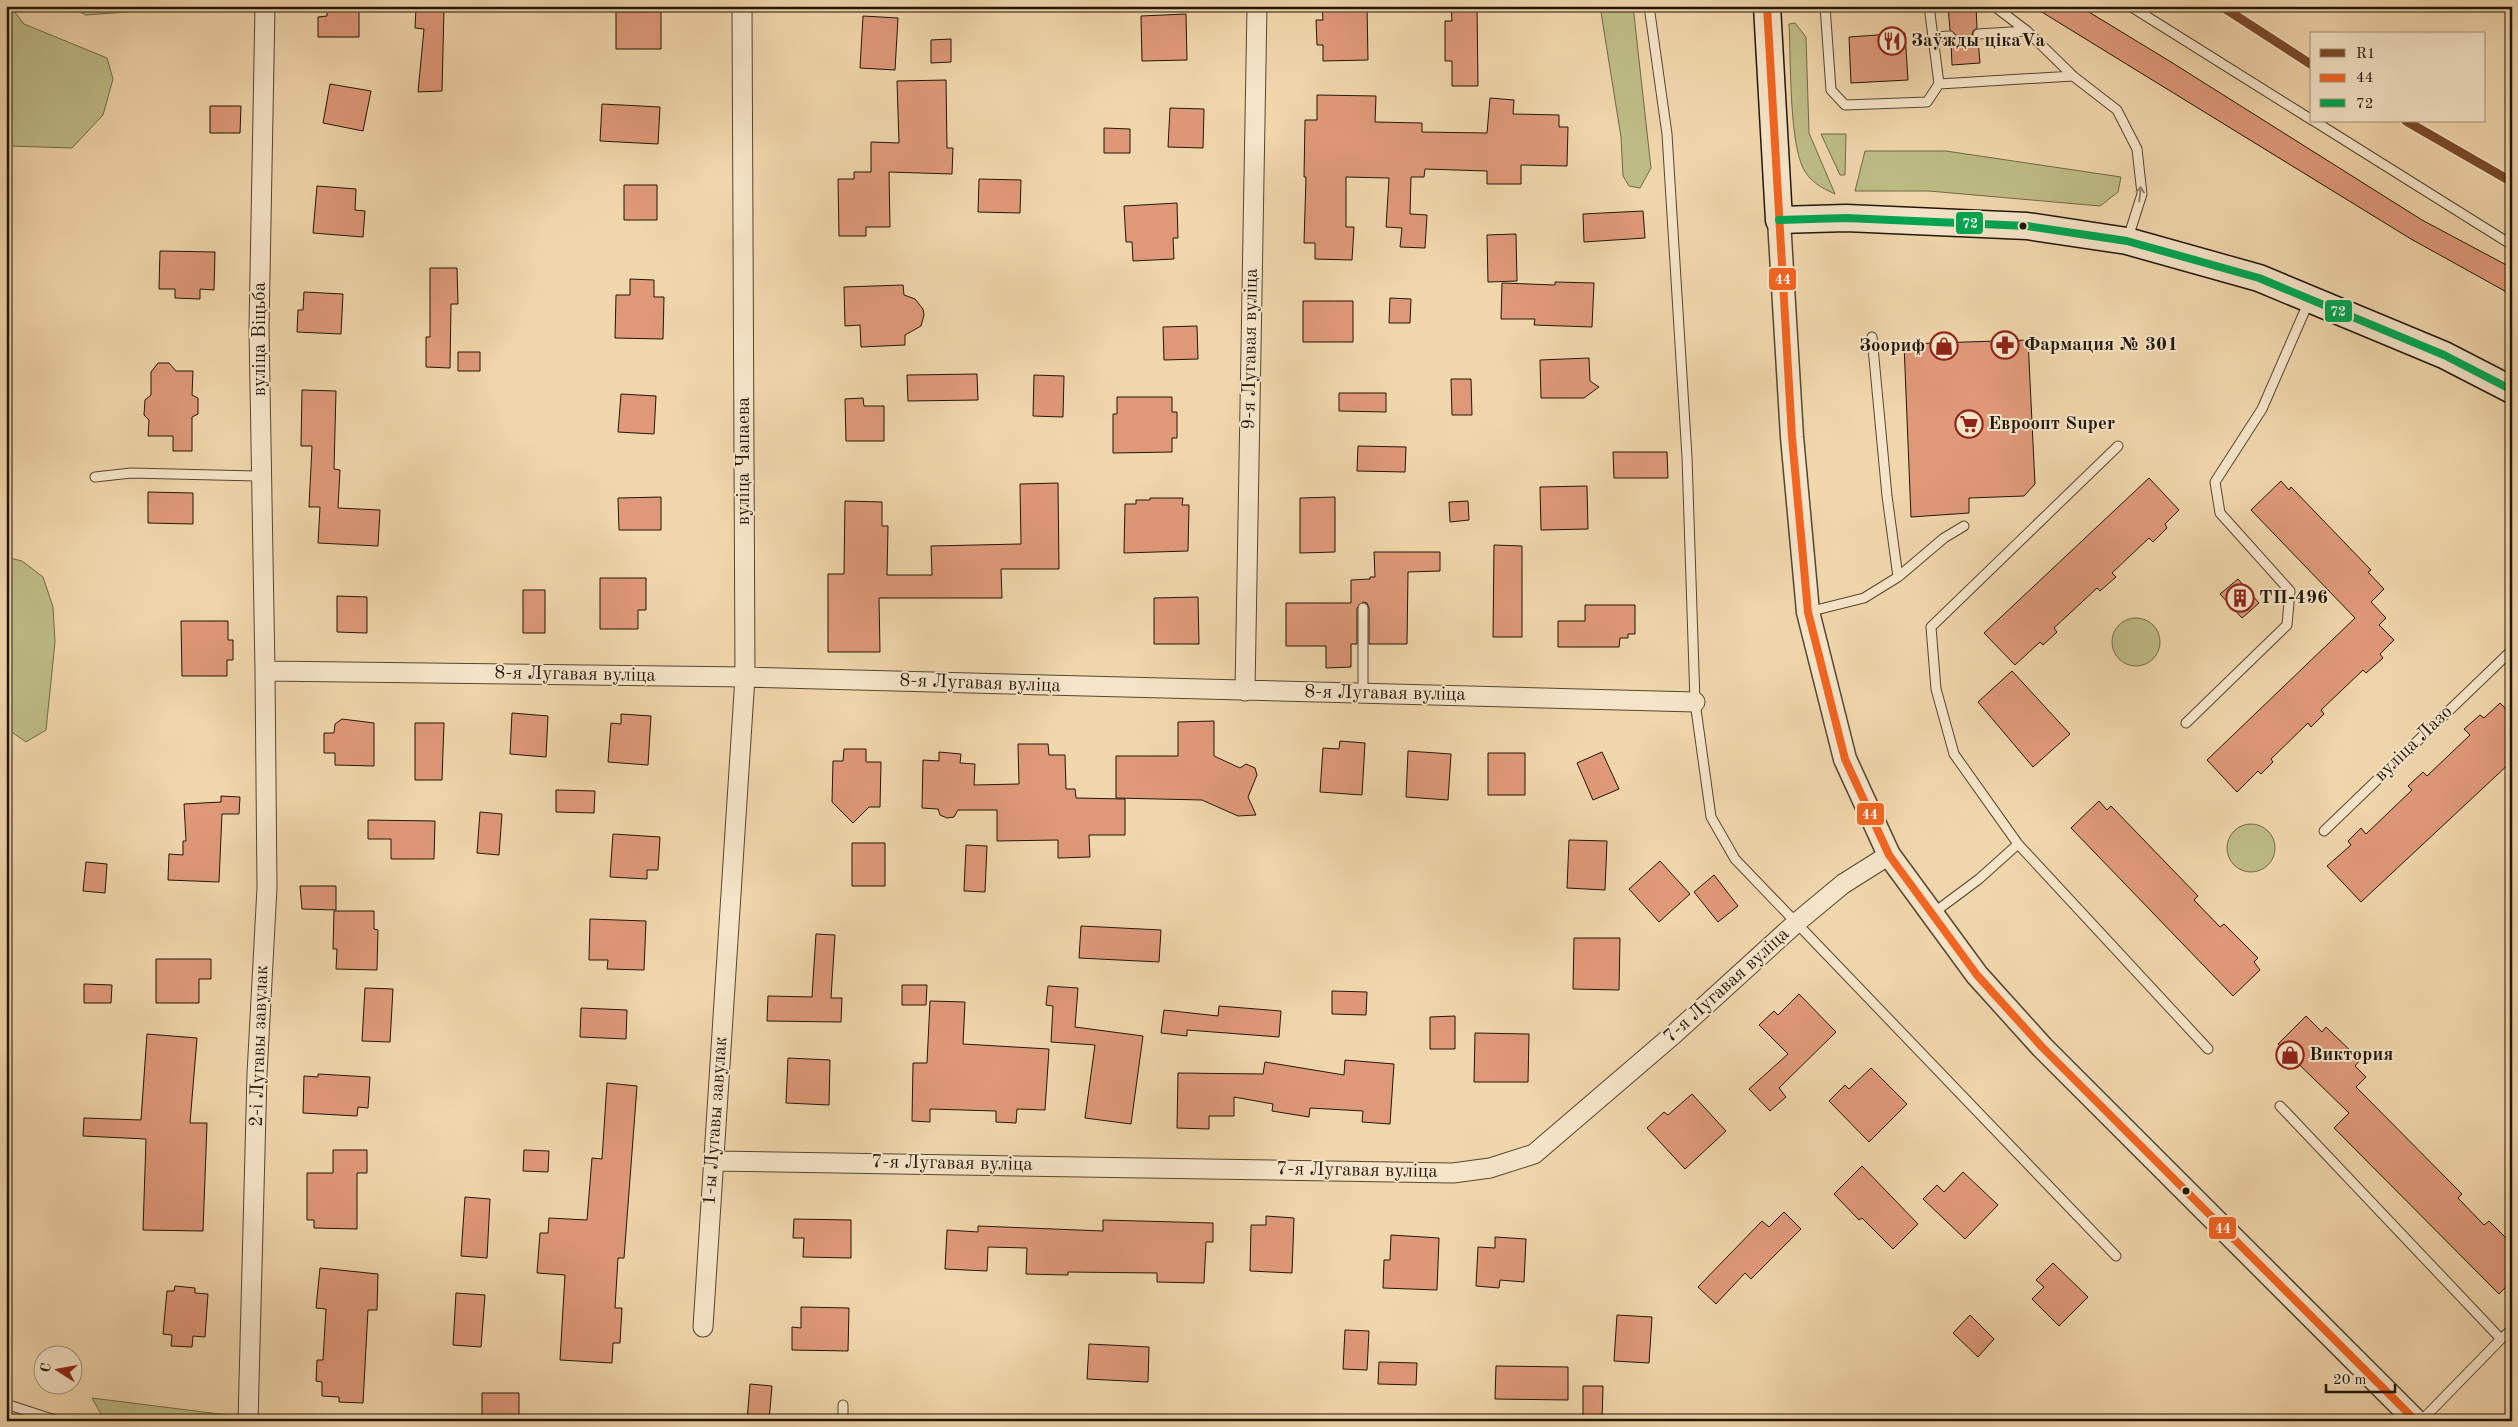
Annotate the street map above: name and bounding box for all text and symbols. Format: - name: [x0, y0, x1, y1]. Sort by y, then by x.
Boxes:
- restaurant icon: Заўжды цікаVа: [1877, 26, 1907, 56]
- place label: Заўжды цікаVа: [1911, 32, 2046, 51]
- legend: [2310, 32, 2486, 122]
- text: R1: [2356, 47, 2375, 62]
- text: 44: [2356, 71, 2373, 86]
- text: 72: [2356, 97, 2373, 112]
- one-way arrow: [2135, 187, 2145, 203]
- line badge: 72: [1955, 211, 1984, 235]
- text: 72: [1962, 217, 1978, 231]
- unlabelled marker: [2018, 221, 2028, 231]
- street label: 9-я Лугавая вуліца: [1240, 267, 1262, 430]
- line badge: 44: [1768, 267, 1797, 291]
- text: 44: [1775, 273, 1791, 287]
- street label: вуліца Віцьба: [251, 281, 270, 396]
- line badge: 72: [2324, 299, 2353, 323]
- text: 72: [2330, 305, 2346, 319]
- pharmacy icon: Фармация № 301: [1990, 330, 2020, 360]
- shop icon: Зоориф: [1929, 331, 1959, 361]
- place label: Фармация № 301: [2024, 336, 2178, 355]
- place label: Зоориф: [1859, 337, 1925, 356]
- street label: вуліца Чапаева: [735, 396, 754, 525]
- supermarket icon: Евроопт Super: [1954, 409, 1984, 439]
- place label: Евроопт Super: [1988, 415, 2115, 434]
- building icon: ТП-496: [2225, 583, 2255, 613]
- place label: ТП-496: [2259, 589, 2328, 608]
- street label: 8-я Лугавая вуліца: [494, 664, 657, 686]
- street label: 8-я Лугавая вуліца: [899, 672, 1062, 696]
- street label: 8-я Лугавая вуліца: [1304, 683, 1467, 705]
- street label: вуліца Лазо: [2372, 703, 2456, 785]
- line badge: 44: [1856, 802, 1885, 826]
- text: 44: [1862, 808, 1878, 822]
- street label: 7-я Лугавая вуліца: [1661, 925, 1794, 1047]
- street label: 2-і Лугавы завулак: [248, 964, 272, 1127]
- street label: 1-ы Лугавы завулак: [701, 1036, 731, 1206]
- shop icon: Виктория: [2275, 1040, 2305, 1070]
- place label: Виктория: [2309, 1046, 2393, 1065]
- street label: 7-я Лугавая вуліца: [871, 1153, 1034, 1175]
- street label: 7-я Лугавая вуліца: [1276, 1160, 1439, 1182]
- unlabelled marker: [2181, 1186, 2191, 1196]
- line badge: 44: [2208, 1216, 2237, 1240]
- text: 44: [2215, 1222, 2231, 1236]
- north arrow: [32, 1344, 82, 1394]
- text: С: [38, 1362, 54, 1374]
- scale bar: [2326, 1362, 2394, 1394]
- text: 20 m: [2333, 1373, 2367, 1388]

